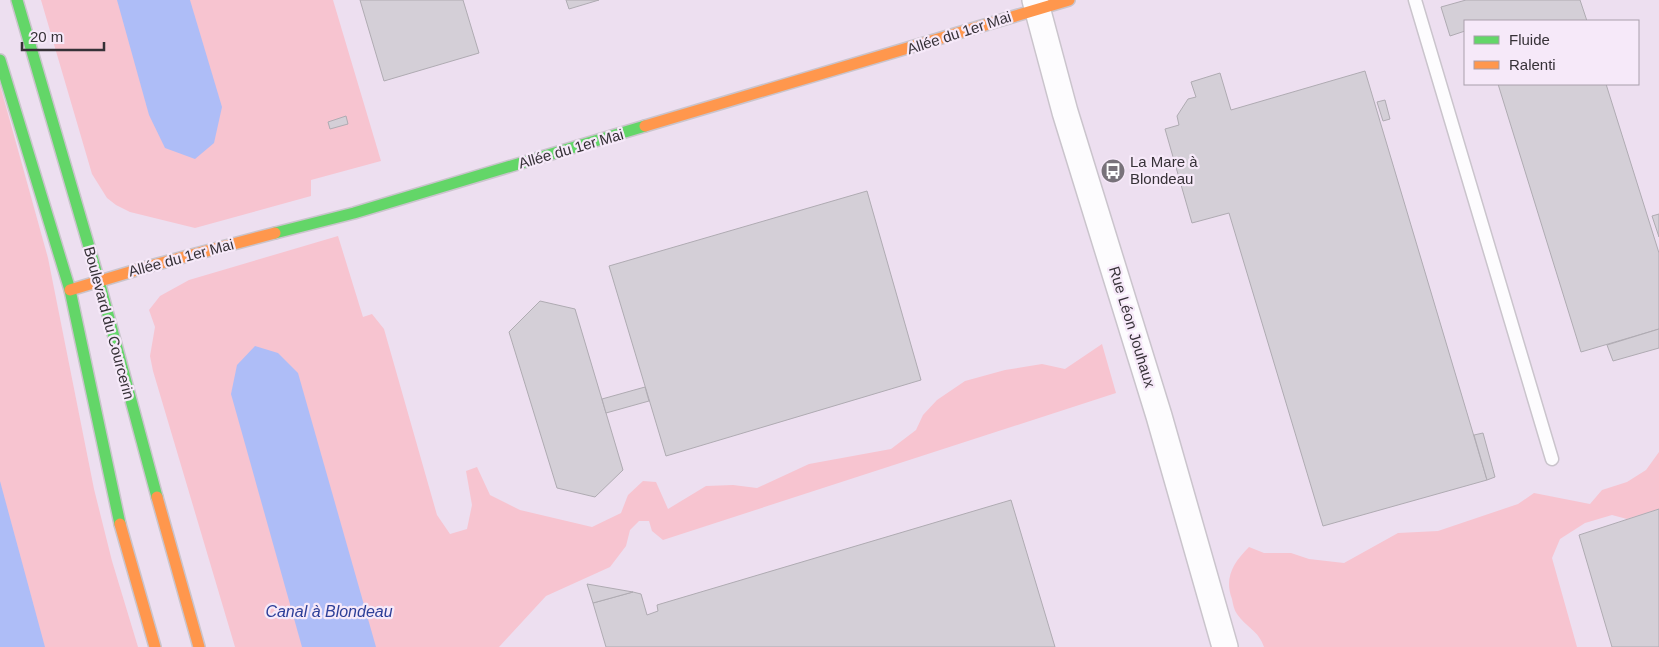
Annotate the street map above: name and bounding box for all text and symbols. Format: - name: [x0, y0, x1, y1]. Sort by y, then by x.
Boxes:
- street label: Allée du 1er Mai: [905, 8, 1013, 57]
- scale bar: [22, 20, 105, 52]
- legend: [1464, 20, 1639, 85]
- text: 20 m: [30, 28, 63, 45]
- text: Fluide: [1509, 31, 1550, 48]
- text: Ralenti: [1509, 56, 1556, 73]
- street label: Allée du 1er Mai: [516, 125, 625, 172]
- place label: La Mare à Blondeau: [1130, 153, 1198, 187]
- bus stop icon: La Mare à Blondeau: [1100, 158, 1126, 184]
- street label: Allée du 1er Mai: [126, 235, 235, 280]
- street label: Boulevard du Courcerin: [81, 245, 138, 401]
- street label: Rue Léon Jouhaux: [1106, 264, 1159, 390]
- water label: Canal à Blondeau: [265, 603, 393, 620]

